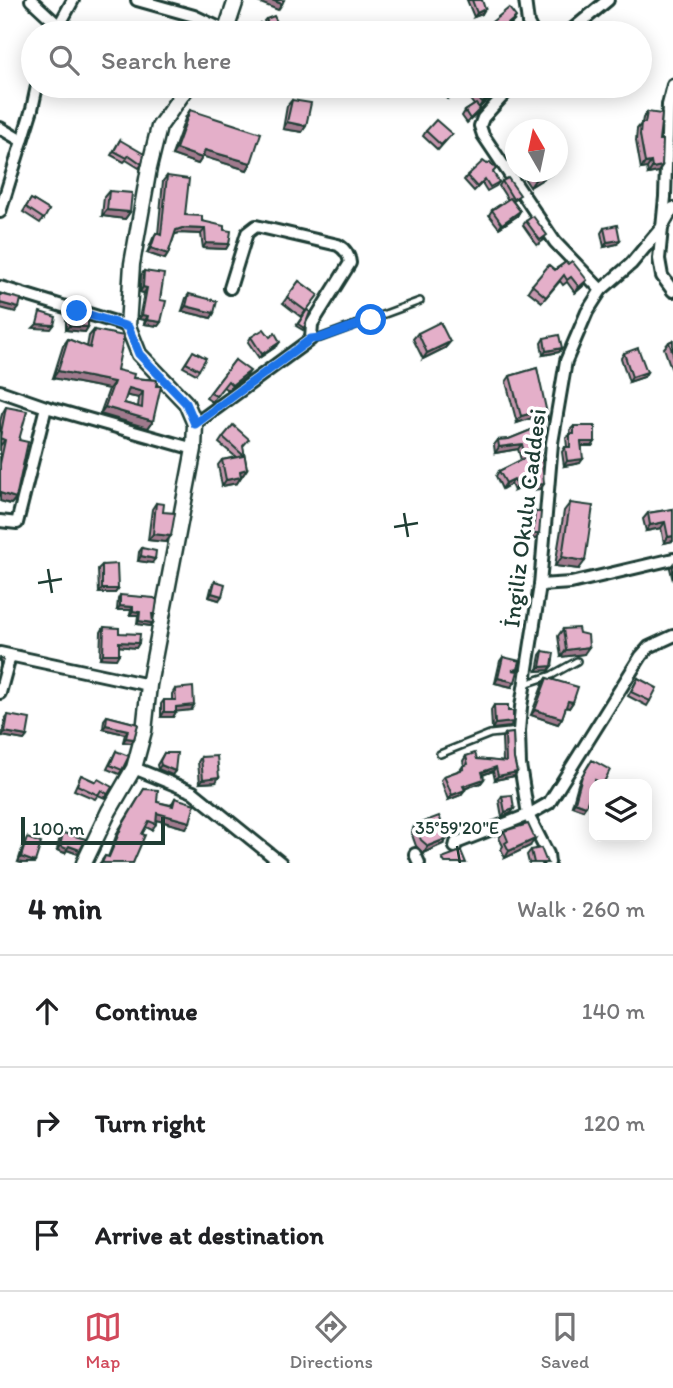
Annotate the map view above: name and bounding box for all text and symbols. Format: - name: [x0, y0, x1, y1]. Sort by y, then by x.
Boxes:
- search box: [21, 21, 652, 98]
- icon: search: [45, 41, 83, 79]
- text: Search here: [101, 44, 231, 76]
- north arrow: [505, 119, 568, 182]
- route end: [61, 295, 92, 326]
- route start: [355, 304, 386, 335]
- street label: İngiliz Okulu Caddesi: [496, 407, 552, 629]
- map controls: [589, 779, 652, 842]
- button: layers: [589, 779, 652, 842]
- scale bar: [21, 814, 164, 846]
- text: 100 m: [32, 817, 84, 840]
- text: 35°59'20"E: [415, 817, 499, 839]
- text: 4 min: [28, 890, 102, 927]
- text: Walk · 260 m: [517, 895, 645, 923]
- icon: ahead: [28, 992, 66, 1030]
- text: Continue: [95, 995, 198, 1027]
- text: 140 m: [582, 997, 645, 1025]
- icon: right: [28, 1104, 66, 1142]
- text: Turn right: [95, 1107, 206, 1139]
- text: 120 m: [584, 1109, 645, 1137]
- icon: arrive: [28, 1216, 66, 1254]
- text: Arrive at destination: [95, 1219, 324, 1251]
- tab: Map: [84, 1308, 122, 1373]
- tab: Directions: [289, 1308, 373, 1373]
- tab: Saved: [541, 1308, 589, 1373]

